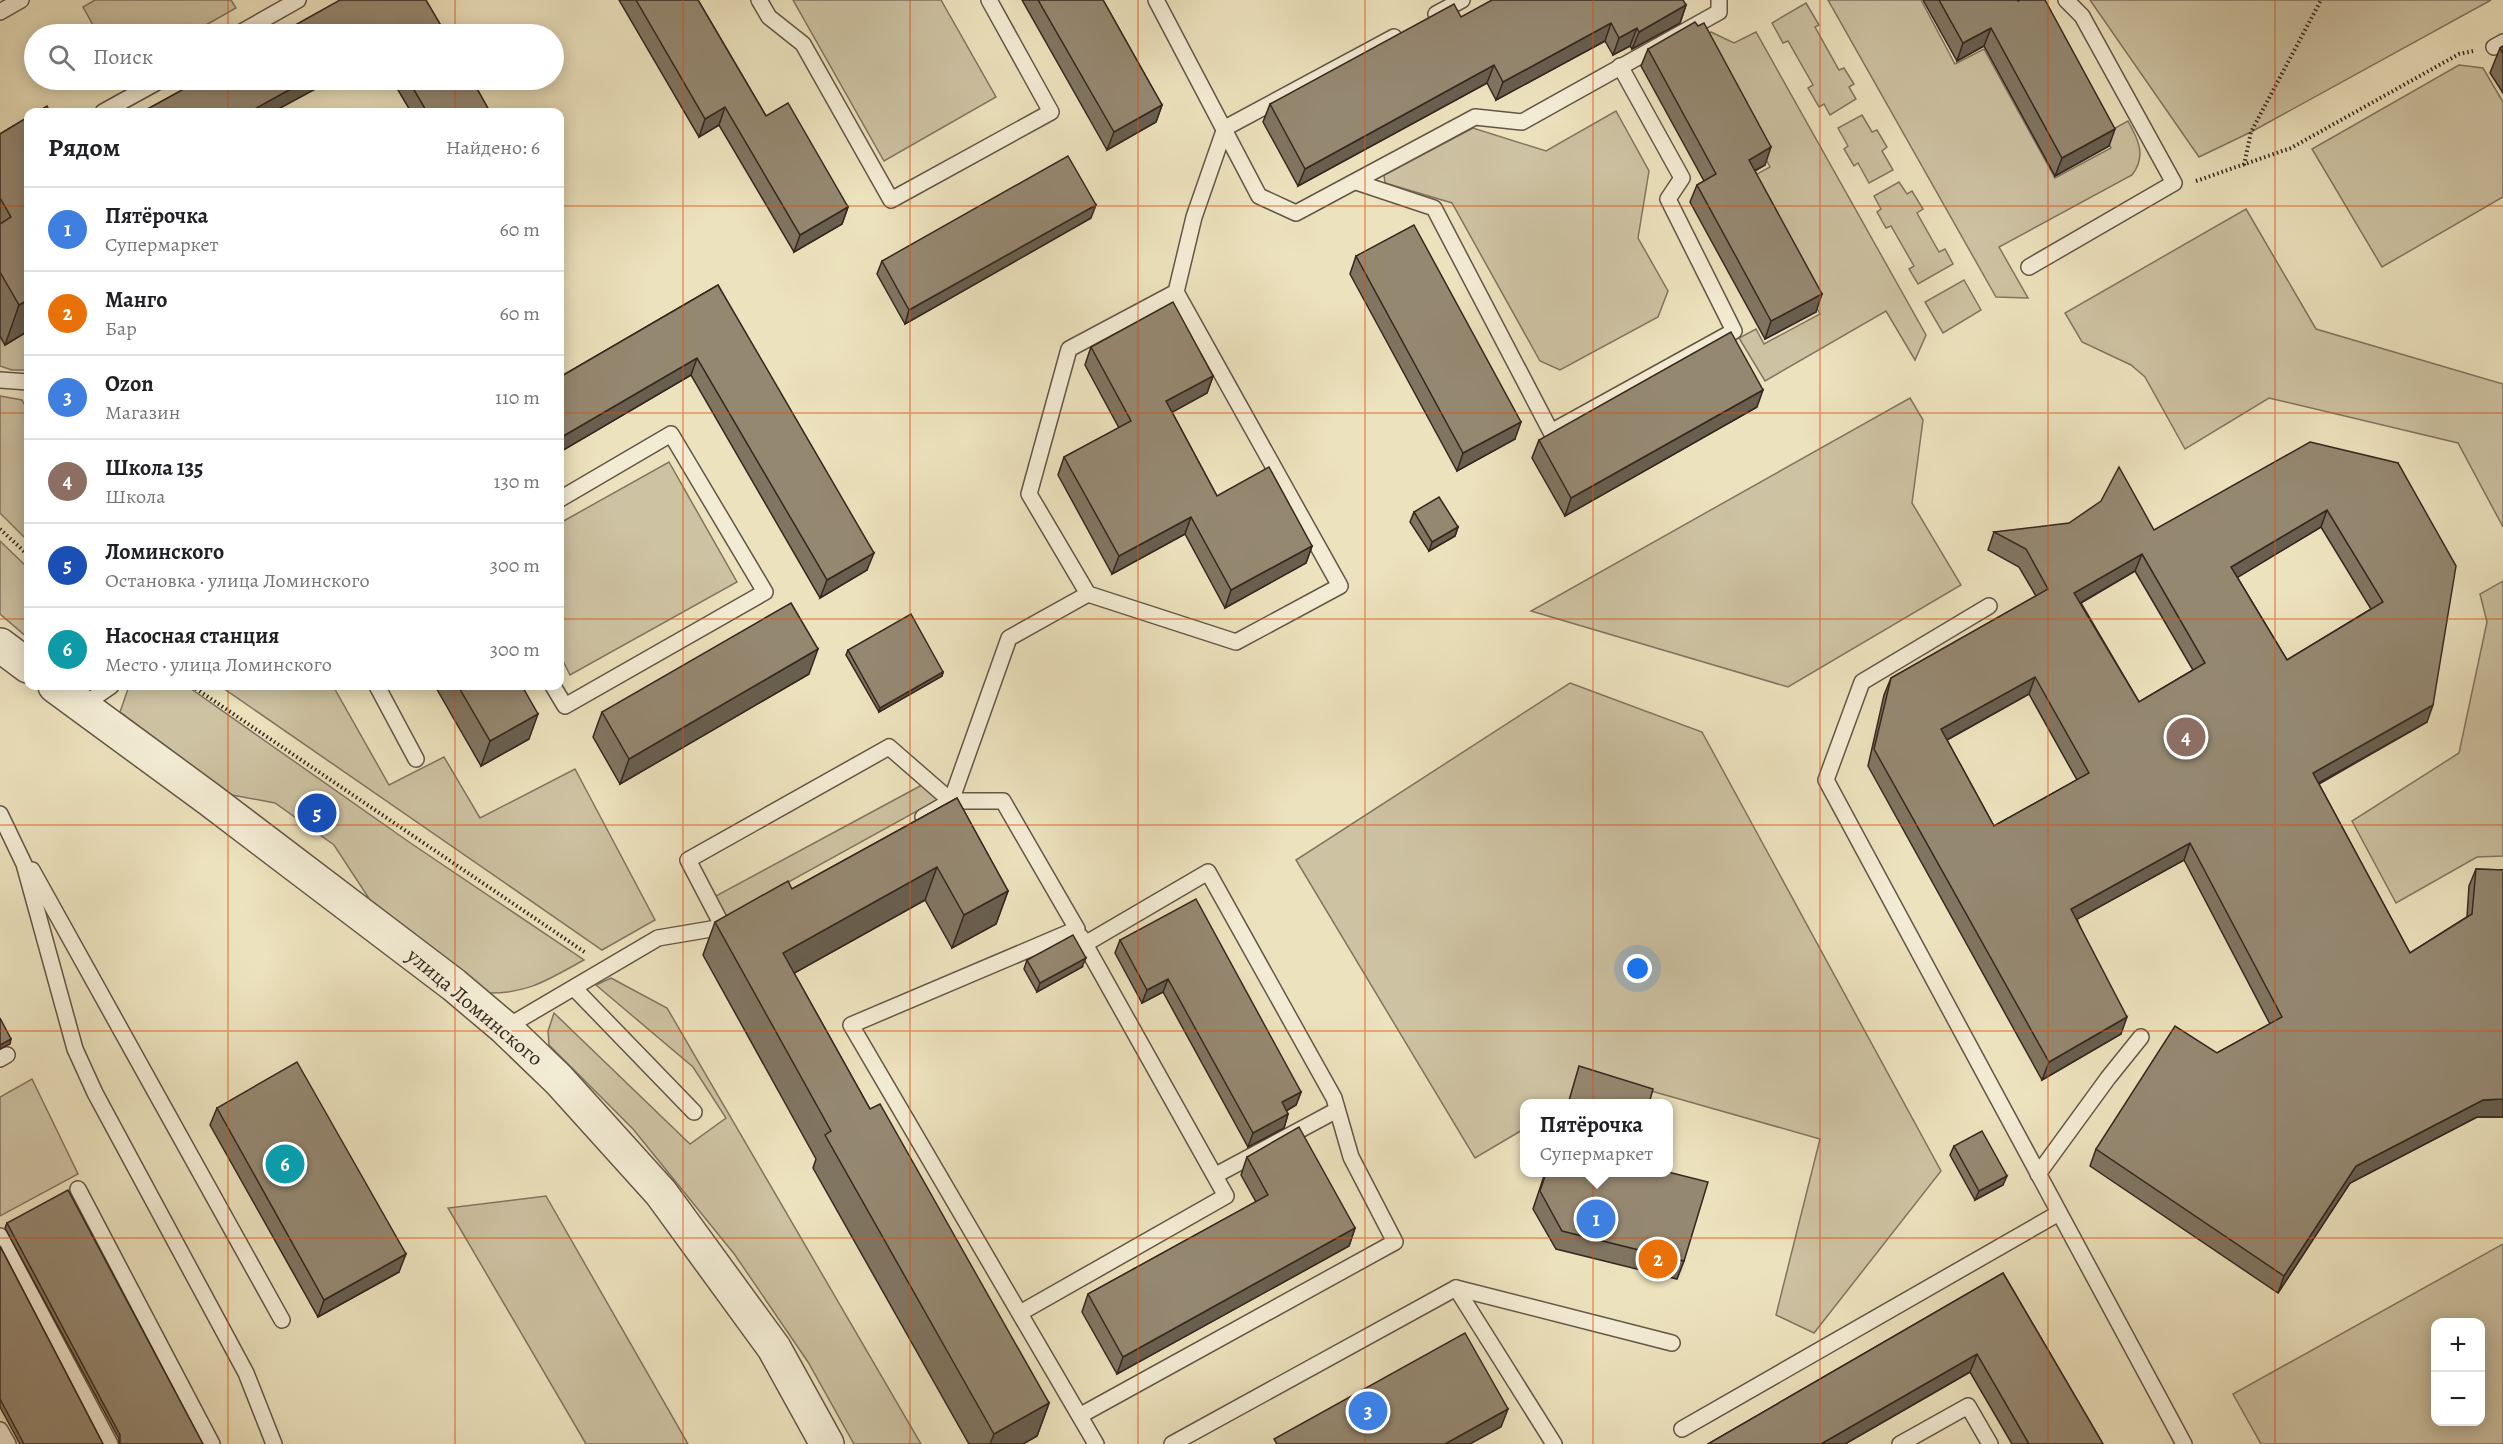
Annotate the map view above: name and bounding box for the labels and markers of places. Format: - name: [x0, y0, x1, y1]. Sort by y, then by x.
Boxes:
- pin: 4: [2166, 714, 2206, 760]
- pin: 5: [298, 790, 336, 836]
- pin: 6: [266, 1142, 304, 1186]
- pin: 1: [1576, 1196, 1616, 1242]
- pin: 2: [1638, 1236, 1678, 1282]
- pin: 3: [1348, 1388, 1388, 1434]

